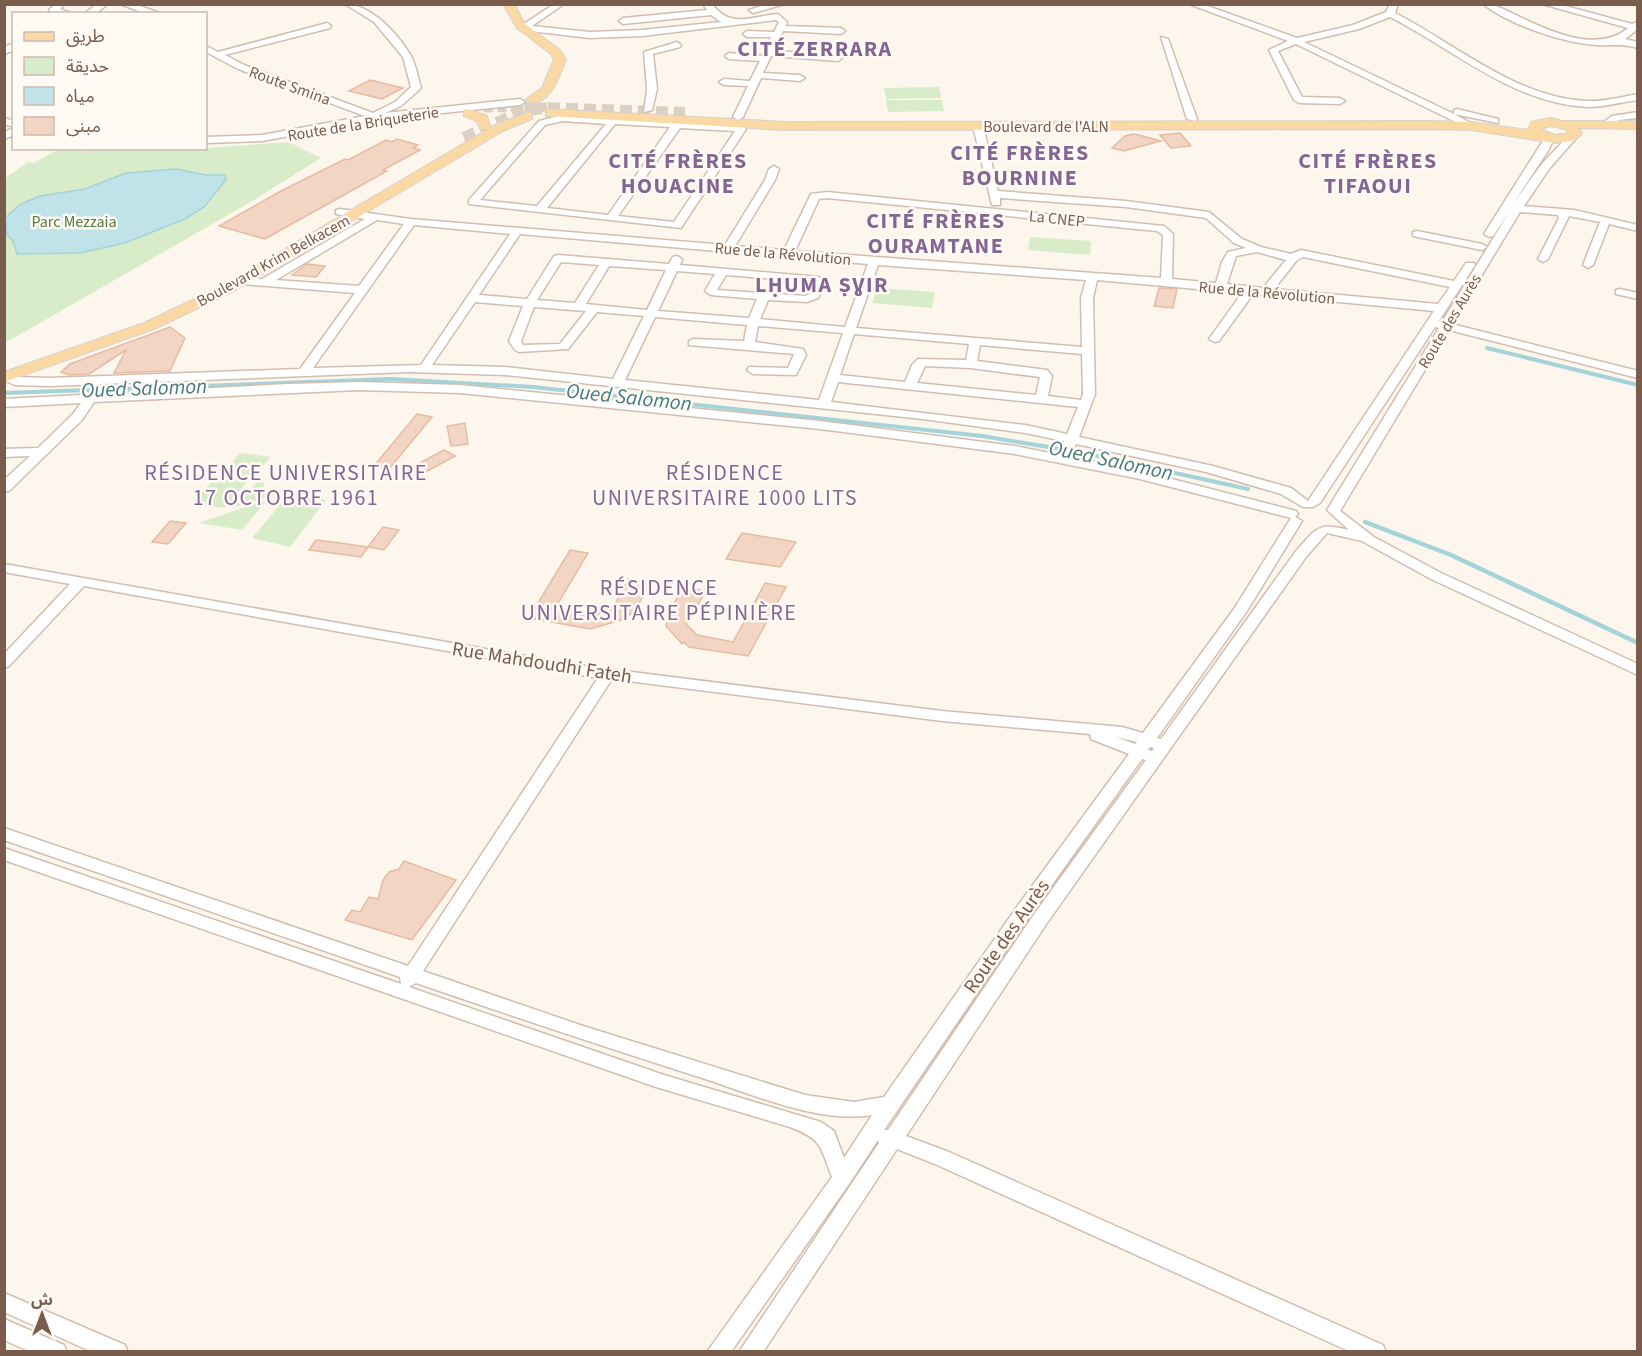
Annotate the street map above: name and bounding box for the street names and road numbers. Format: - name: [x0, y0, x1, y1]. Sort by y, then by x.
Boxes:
- street label: Route Smina: [246, 61, 333, 111]
- street label: Route de la Briqueterie: [286, 101, 440, 147]
- street label: Boulevard de l'ALN: [983, 116, 1109, 138]
- street label: La CNEP: [1028, 205, 1086, 233]
- street label: Boulevard Krim Belkacem: [193, 210, 354, 312]
- street label: Rue de la Révolution: [714, 237, 852, 271]
- street label: Route des Aurès: [1413, 270, 1487, 373]
- street label: Rue de la Révolution: [1198, 276, 1336, 310]
- street label: Rue Mahdoudhi Fateh: [450, 635, 634, 691]
- street label: Route des Aurès: [957, 874, 1057, 999]

